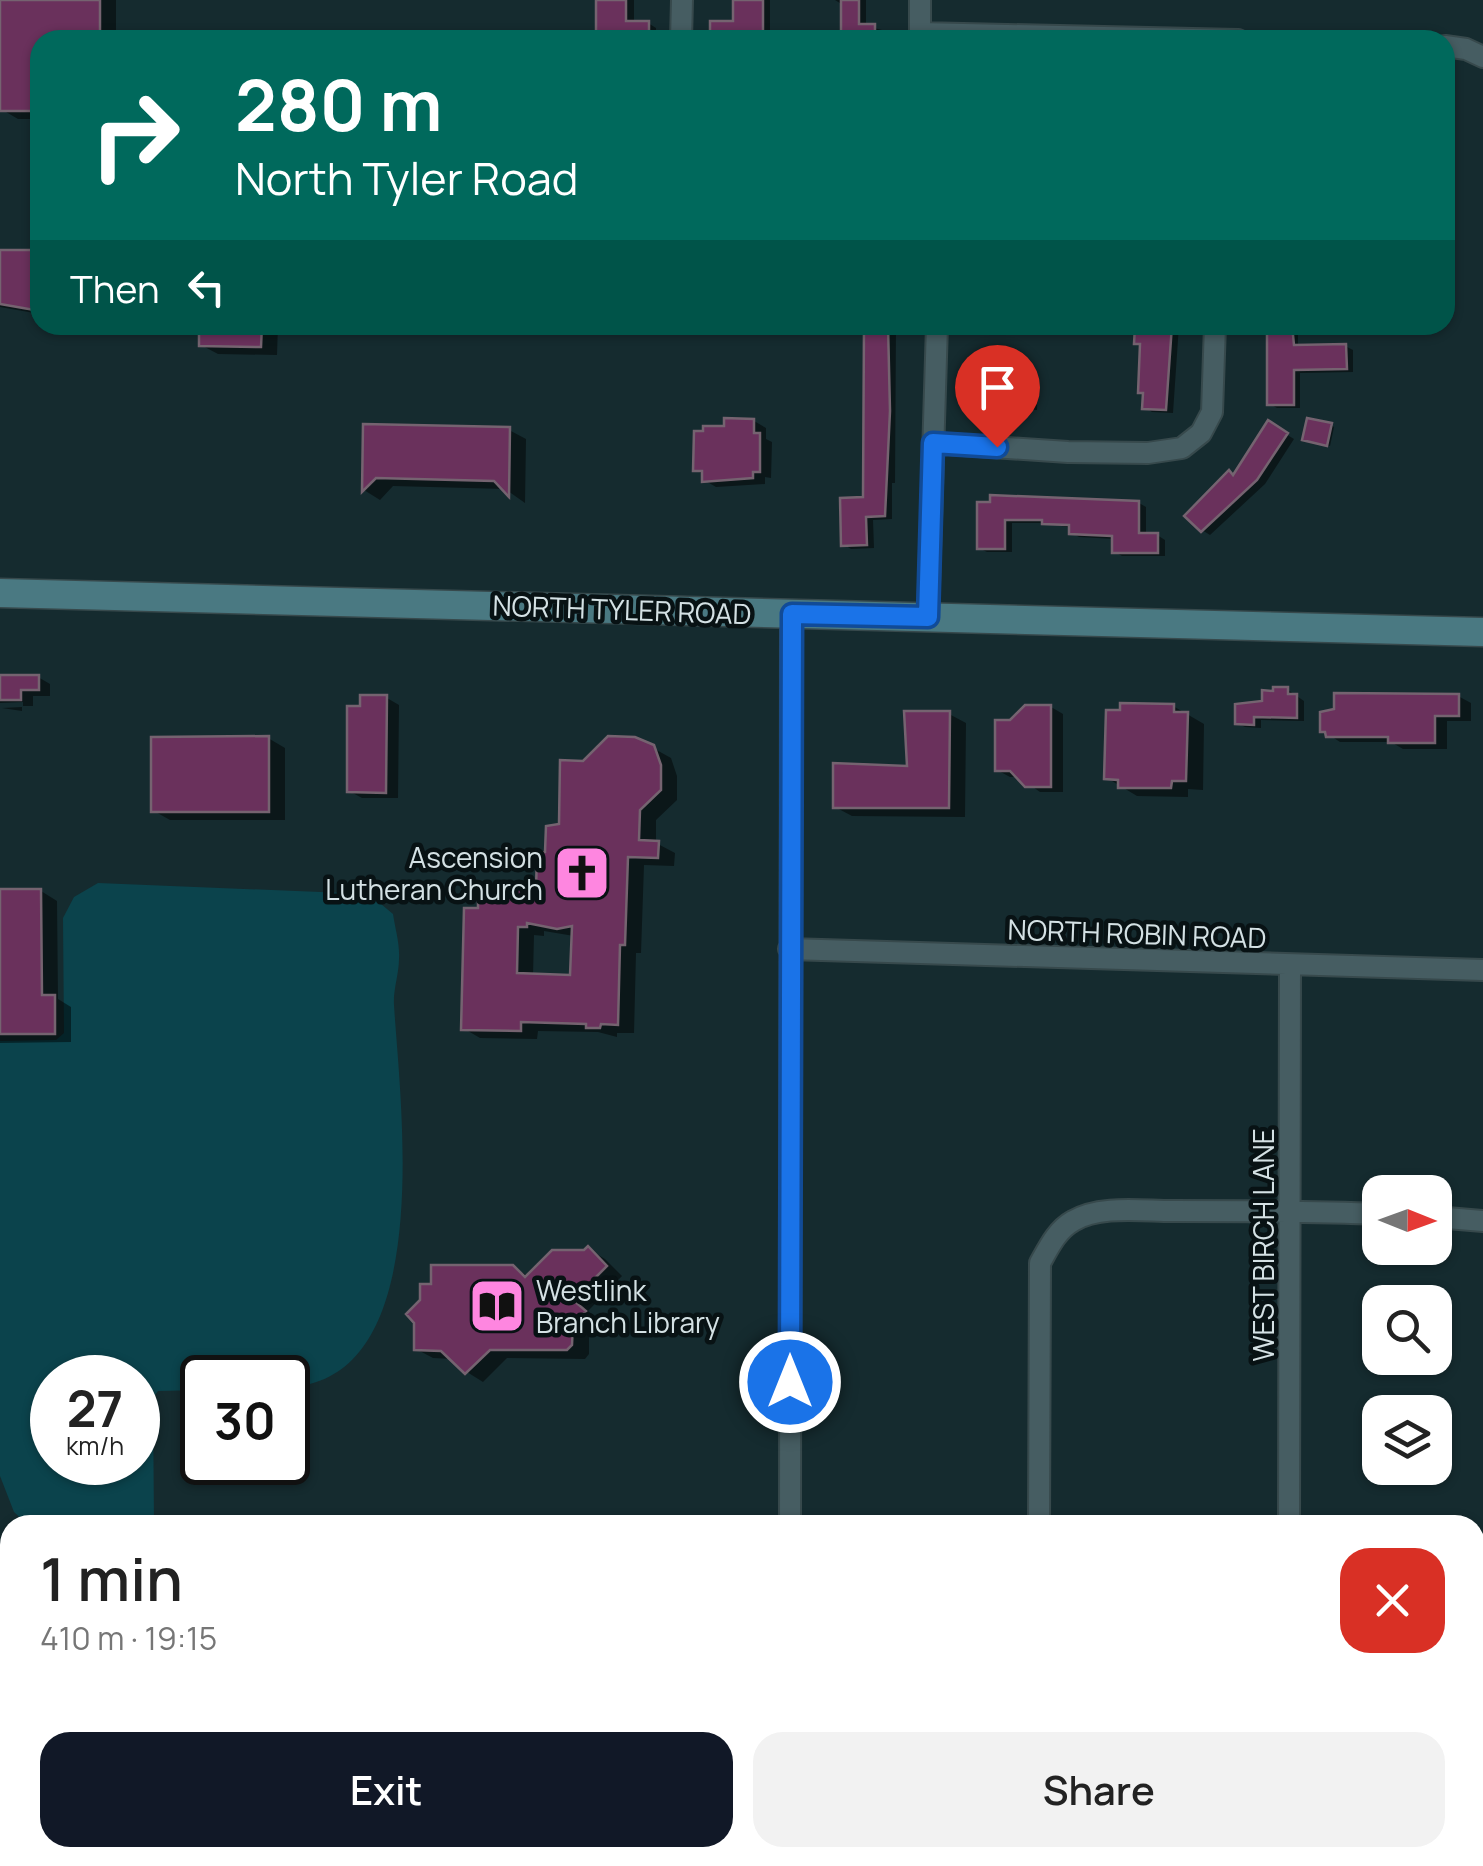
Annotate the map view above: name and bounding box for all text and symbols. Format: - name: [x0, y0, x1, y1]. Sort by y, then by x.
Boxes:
- text: 280 m: [235, 56, 443, 152]
- icon: right: [70, 70, 200, 200]
- text: North Tyler Road: [235, 147, 579, 209]
- icon: left: [179, 260, 234, 315]
- text: Then: [70, 262, 159, 314]
- pin: [955, 345, 1040, 448]
- icon: arrive: [970, 360, 1025, 415]
- street label: NORTH TYLER ROAD: [492, 585, 752, 633]
- place label: Ascension Lutheran Church: [325, 838, 543, 908]
- church icon: Ascension Lutheran Church: [552, 843, 612, 903]
- street label: NORTH ROBIN ROAD: [1007, 909, 1267, 957]
- street label: WEST BIRCH LANE: [1244, 1128, 1282, 1362]
- north arrow: [1362, 1175, 1452, 1265]
- map controls: [1362, 1175, 1452, 1485]
- place label: Westlink Branch Library: [536, 1271, 720, 1341]
- library icon: Westlink Branch Library: [467, 1276, 527, 1336]
- button: search: [1362, 1285, 1452, 1375]
- position arrow: [738, 1330, 842, 1434]
- speed limit sign: 30: [180, 1355, 310, 1485]
- text: 27: [67, 1374, 123, 1442]
- button: layers: [1362, 1395, 1452, 1485]
- text: km/h: [66, 1428, 124, 1463]
- text: 1 min: [40, 1537, 183, 1619]
- button: close: [1340, 1548, 1445, 1653]
- text: 410 m · 19:15: [40, 1616, 217, 1660]
- button: Exit: [40, 1732, 733, 1847]
- button: Share: [753, 1732, 1445, 1847]

